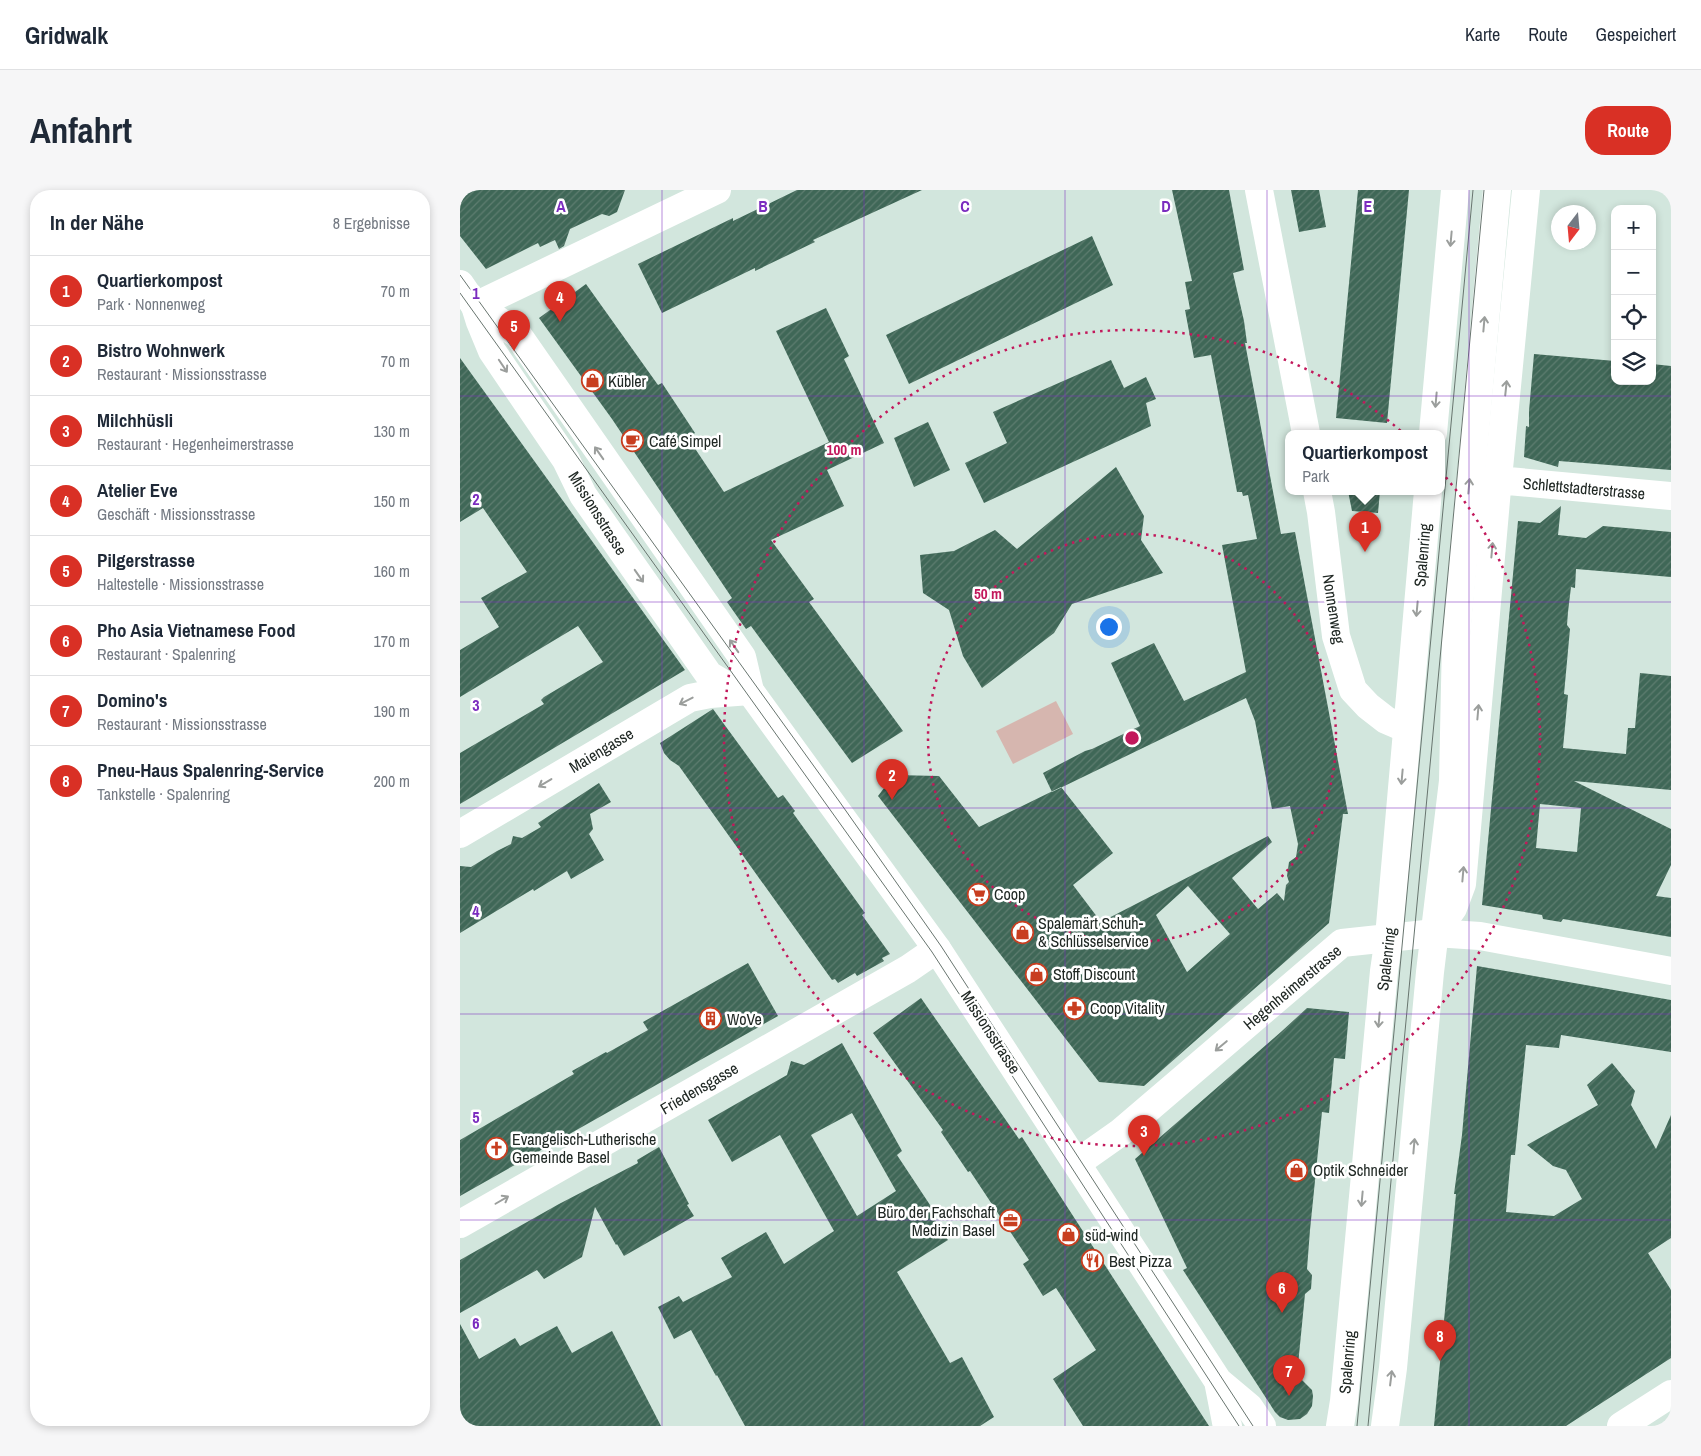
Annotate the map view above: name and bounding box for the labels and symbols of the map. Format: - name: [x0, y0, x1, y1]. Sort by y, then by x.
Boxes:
- text: A: [556, 195, 566, 217]
- text: B: [758, 195, 768, 217]
- text: C: [960, 195, 970, 217]
- text: D: [1161, 195, 1171, 217]
- text: E: [1364, 195, 1373, 217]
- north arrow: [1551, 205, 1596, 250]
- one-way arrow: [1446, 230, 1456, 246]
- pin: 4: [544, 281, 576, 322]
- text: 1: [472, 282, 480, 304]
- pin: 5: [498, 310, 530, 351]
- one-way arrow: [1479, 316, 1489, 332]
- one-way arrow: [498, 359, 508, 373]
- shop icon: Kübler: [580, 369, 604, 393]
- place label: Kübler: [608, 370, 647, 392]
- one-way arrow: [1502, 381, 1511, 397]
- one-way arrow: [1432, 392, 1441, 408]
- cafe icon: Café Simpel: [621, 429, 645, 453]
- place label: Café Simpel: [649, 430, 721, 452]
- text: 100 m: [827, 439, 861, 460]
- one-way arrow: [594, 446, 604, 460]
- street label: Missionsstrasse: [564, 467, 632, 559]
- street label: Schlettstadterstrasse: [1522, 472, 1646, 504]
- one-way arrow: [1464, 478, 1474, 494]
- text: 2: [472, 488, 480, 510]
- pin: 1: [1349, 511, 1381, 552]
- street label: Spalenring: [1408, 522, 1436, 588]
- one-way arrow: [1487, 543, 1496, 559]
- one-way arrow: [634, 568, 644, 582]
- street label: Nonnenweg: [1318, 573, 1350, 646]
- text: 50 m: [974, 583, 1002, 604]
- one-way arrow: [1413, 601, 1422, 617]
- your location: [1096, 614, 1122, 640]
- one-way arrow: [729, 639, 739, 653]
- text: 3: [472, 694, 480, 716]
- one-way arrow: [678, 697, 693, 707]
- one-way arrow: [1473, 705, 1483, 721]
- street label: Maiengasse: [565, 722, 637, 778]
- centre of rings: [1123, 729, 1141, 747]
- pin: 2: [876, 759, 908, 800]
- one-way arrow: [1397, 769, 1407, 785]
- one-way arrow: [539, 779, 553, 789]
- one-way arrow: [1458, 866, 1468, 882]
- supermarket icon: Coop: [966, 882, 990, 906]
- place label: Coop: [994, 883, 1025, 905]
- text: 4: [472, 900, 480, 922]
- place label: Spalemärt Schuh- & Schlüsselservice: [1038, 912, 1149, 952]
- shop icon: Spalemärt Schuh- & Schlüsselservice: [1010, 920, 1034, 944]
- street label: Spalenring: [1371, 925, 1401, 992]
- street label: Hegenheimerstrasse: [1238, 939, 1346, 1035]
- shop icon: Stoff Discount: [1025, 962, 1049, 986]
- place label: Stoff Discount: [1053, 963, 1136, 985]
- street label: Missionsstrasse: [956, 986, 1026, 1078]
- pharmacy icon: Coop Vitality: [1062, 996, 1086, 1020]
- place label: Coop Vitality: [1090, 997, 1165, 1019]
- building icon: WoVe: [699, 1007, 723, 1031]
- place label: WoVe: [727, 1008, 762, 1030]
- one-way arrow: [1374, 1012, 1384, 1028]
- one-way arrow: [1215, 1041, 1228, 1052]
- street label: Friedensgasse: [656, 1057, 742, 1119]
- text: 5: [472, 1106, 480, 1128]
- pin: 3: [1128, 1115, 1160, 1156]
- place label: Evangelisch-Lutherische Gemeinde Basel: [512, 1128, 656, 1168]
- church icon: Evangelisch-Lutherische Gemeinde Basel: [484, 1136, 508, 1160]
- one-way arrow: [1409, 1139, 1419, 1155]
- shop icon: Optik Schneider: [1285, 1158, 1309, 1182]
- place label: Optik Schneider: [1313, 1159, 1408, 1181]
- one-way arrow: [1358, 1191, 1367, 1207]
- one-way arrow: [495, 1195, 509, 1205]
- place label: Büro der Fachschaft Medizin Basel: [877, 1201, 995, 1241]
- office icon: Büro der Fachschaft Medizin Basel: [999, 1209, 1023, 1233]
- shop icon: süd-wind: [1057, 1223, 1081, 1247]
- place label: süd-wind: [1085, 1224, 1138, 1246]
- restaurant icon: Best Pizza: [1081, 1249, 1105, 1273]
- place label: Best Pizza: [1109, 1250, 1172, 1272]
- pin: 6: [1266, 1272, 1298, 1313]
- text: 6: [472, 1312, 480, 1334]
- pin: 8: [1424, 1320, 1456, 1361]
- street label: Spalenring: [1333, 1329, 1361, 1395]
- pin: 7: [1273, 1355, 1305, 1396]
- one-way arrow: [1386, 1370, 1396, 1386]

